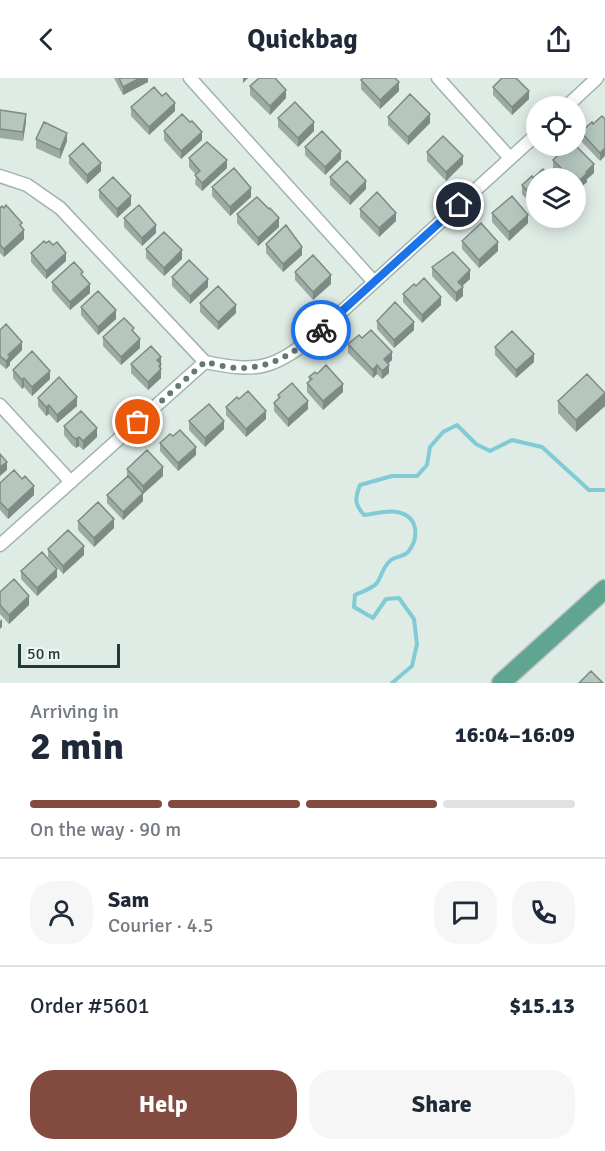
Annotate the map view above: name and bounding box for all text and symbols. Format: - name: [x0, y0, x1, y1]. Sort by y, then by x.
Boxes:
- icon: back: [30, 23, 63, 56]
- text: Quickbag: [247, 23, 358, 56]
- icon: share: [542, 23, 575, 56]
- map controls: [526, 96, 586, 228]
- button: locate: [526, 96, 586, 156]
- button: layers: [526, 168, 586, 228]
- pin: [433, 179, 484, 230]
- icon: home: [442, 188, 475, 221]
- courier: [291, 300, 351, 360]
- icon: bike: [305, 314, 338, 347]
- pin: [112, 396, 163, 447]
- icon: bag: [121, 405, 154, 438]
- scale bar: [18, 641, 120, 668]
- text: 50 m: [27, 644, 61, 664]
- text: Arriving in: [30, 699, 119, 724]
- text: 16:04–16:09: [455, 721, 575, 748]
- text: 2 min: [30, 722, 124, 770]
- text: On the way · 90 m: [30, 817, 181, 842]
- button: person: [30, 881, 93, 944]
- button: chat: [434, 881, 497, 944]
- button: phone: [512, 881, 575, 944]
- text: Sam: [108, 886, 149, 913]
- text: Courier · 4.5: [108, 913, 214, 938]
- text: Order #5601: [30, 992, 150, 1019]
- text: $15.13: [509, 992, 575, 1019]
- button: Help: [30, 1070, 297, 1139]
- button: Share: [309, 1070, 575, 1139]

